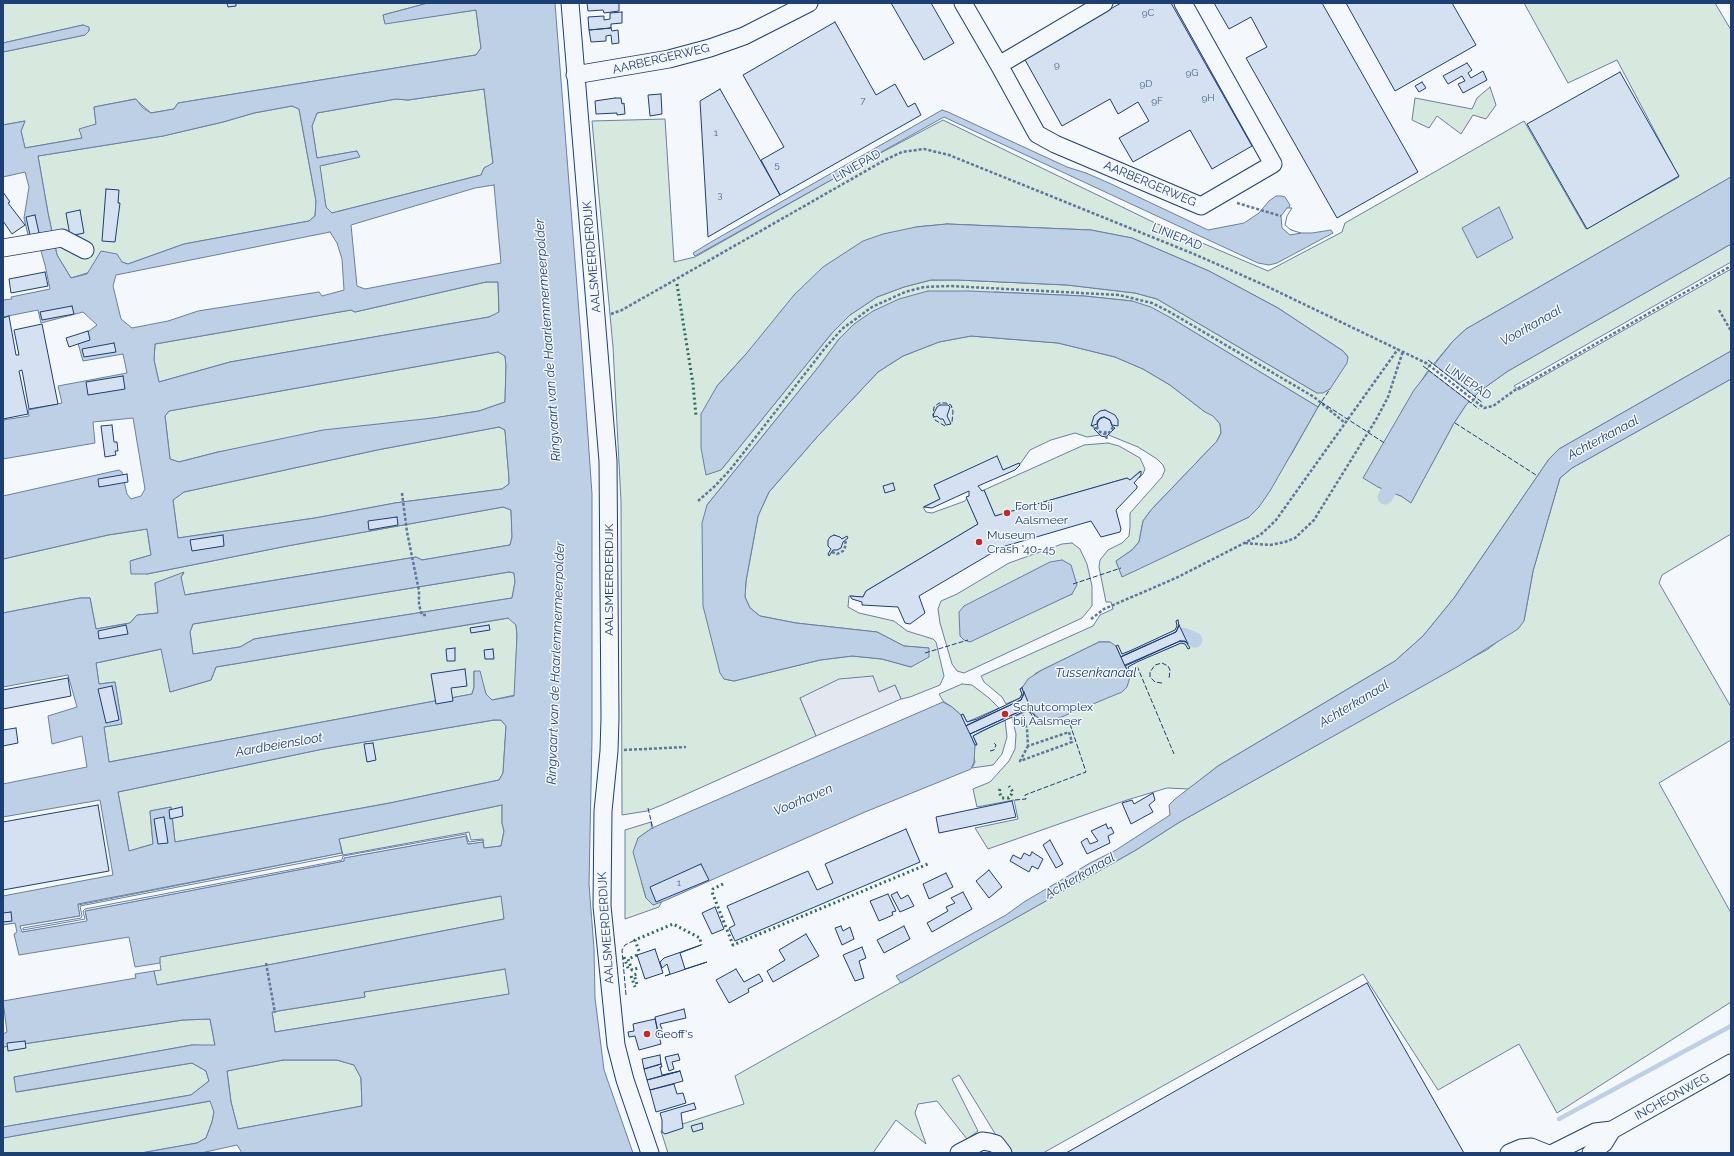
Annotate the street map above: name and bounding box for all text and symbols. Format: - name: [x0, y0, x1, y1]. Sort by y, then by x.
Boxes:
- house number: 9C: [1142, 7, 1154, 19]
- street label: AARBERGERWEG: [611, 41, 711, 77]
- house number: 9: [1054, 59, 1060, 71]
- house number: 9G: [1185, 67, 1199, 79]
- house number: 9D: [1139, 78, 1153, 90]
- house number: 9H: [1201, 92, 1215, 104]
- house number: 7: [860, 95, 866, 107]
- house number: 9F: [1151, 95, 1163, 107]
- house number: 1: [714, 127, 718, 139]
- street label: LINIEPAD: [830, 146, 884, 186]
- street label: AARBERGERWEG: [1102, 158, 1198, 210]
- house number: 5: [774, 159, 780, 171]
- house number: 3: [717, 189, 723, 201]
- street label: AALSMEERDERDIJK: [580, 200, 604, 314]
- water label: Ringvaart van de Haarlemmermeerpolder: [532, 218, 564, 462]
- street label: LINIEPAD: [1150, 220, 1204, 254]
- water label: Voorkanaal: [1498, 302, 1564, 350]
- street label: LINIEPAD: [1442, 361, 1494, 403]
- water label: Achterkanaal: [1565, 413, 1641, 463]
- place label: Fort bij Aalsmeer: [1015, 499, 1068, 527]
- marker: Fort bij Aalsmeer: [1002, 508, 1012, 518]
- street label: AALSMEERDERDIJK: [602, 524, 616, 636]
- place label: Museum Crash '40-45: [987, 528, 1055, 556]
- marker: Museum Crash '40-45: [974, 537, 984, 547]
- water label: Ringvaart van de Haarlemmermeerpolder: [544, 541, 568, 785]
- water label: Tussenkanaal: [1055, 665, 1137, 681]
- water label: Achterkanaal: [1316, 677, 1392, 731]
- place label: Schutcomplex bij Aalsmeer: [1013, 700, 1093, 728]
- marker: Schutcomplex bij Aalsmeer: [1000, 709, 1010, 719]
- water label: Aardbeiensloot: [234, 730, 324, 760]
- water label: Voorhaven: [771, 781, 835, 819]
- water label: Achterkanaal: [1042, 850, 1118, 902]
- street label: AALSMEERDERDIJK: [595, 872, 617, 984]
- house number: 1: [677, 877, 681, 889]
- place label: Geoff's: [655, 1027, 693, 1041]
- marker: Geoff's: [642, 1029, 652, 1039]
- street label: INCHEONWEG: [1632, 1071, 1712, 1123]

